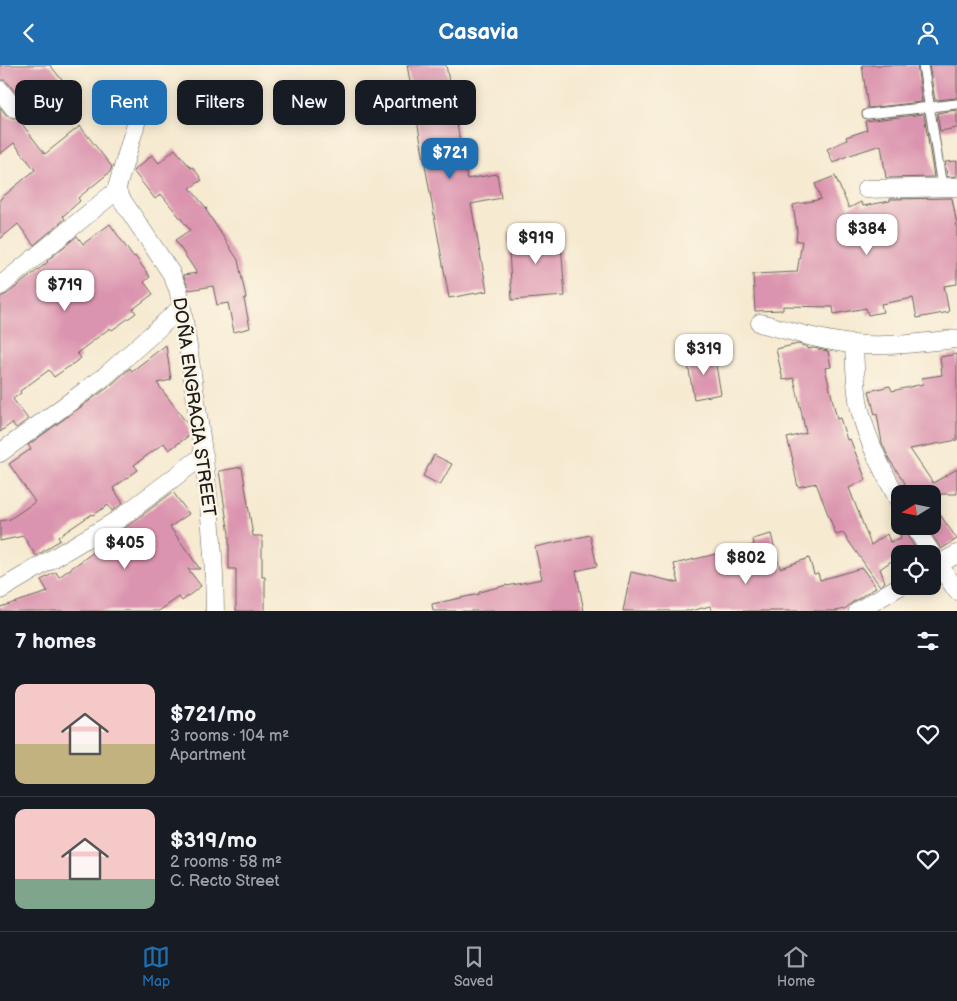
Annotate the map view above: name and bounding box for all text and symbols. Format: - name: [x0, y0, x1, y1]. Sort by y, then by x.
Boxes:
- icon: back: [15, 19, 43, 47]
- text: Casavia: [438, 19, 519, 46]
- icon: person: [914, 19, 942, 47]
- chip: Buy: [15, 80, 82, 125]
- chip: Rent: [92, 80, 167, 125]
- chip: Filters: [177, 80, 263, 125]
- chip: New: [273, 80, 345, 125]
- chip: Apartment: [355, 80, 476, 125]
- pin: $721: [420, 137, 480, 180]
- text: $721: [432, 144, 468, 163]
- pin: $384: [837, 213, 897, 256]
- text: $384: [848, 220, 886, 239]
- pin: $919: [506, 223, 566, 265]
- text: $919: [518, 229, 554, 248]
- pin: $719: [35, 269, 95, 312]
- text: $719: [47, 276, 83, 295]
- street label: DOÑA ENGRACIA STREET: [168, 296, 221, 518]
- pin: $319: [674, 333, 734, 376]
- text: $319: [686, 340, 722, 359]
- north arrow: [891, 485, 941, 535]
- map controls: [891, 485, 941, 595]
- pin: $405: [95, 527, 155, 570]
- text: $405: [105, 534, 145, 553]
- pin: $802: [716, 543, 776, 585]
- button: locate: [891, 545, 941, 595]
- text: $802: [726, 549, 766, 568]
- icon: filters: [914, 627, 942, 655]
- text: 7 homes: [15, 629, 96, 654]
- text: $721/mo: [170, 702, 256, 727]
- icon: home: [55, 704, 115, 764]
- icon: heart: [914, 720, 942, 748]
- text: 3 rooms · 104 m²: [170, 727, 289, 746]
- text: Apartment: [170, 746, 246, 765]
- text: $319/mo: [170, 828, 257, 853]
- icon: home: [55, 829, 115, 889]
- icon: heart: [914, 845, 942, 873]
- text: 2 rooms · 58 m²: [170, 853, 282, 872]
- text: C. Recto Street: [170, 872, 280, 891]
- tab: Map: [142, 943, 170, 990]
- tab: Saved: [454, 943, 493, 990]
- tab: Home: [777, 943, 815, 990]

